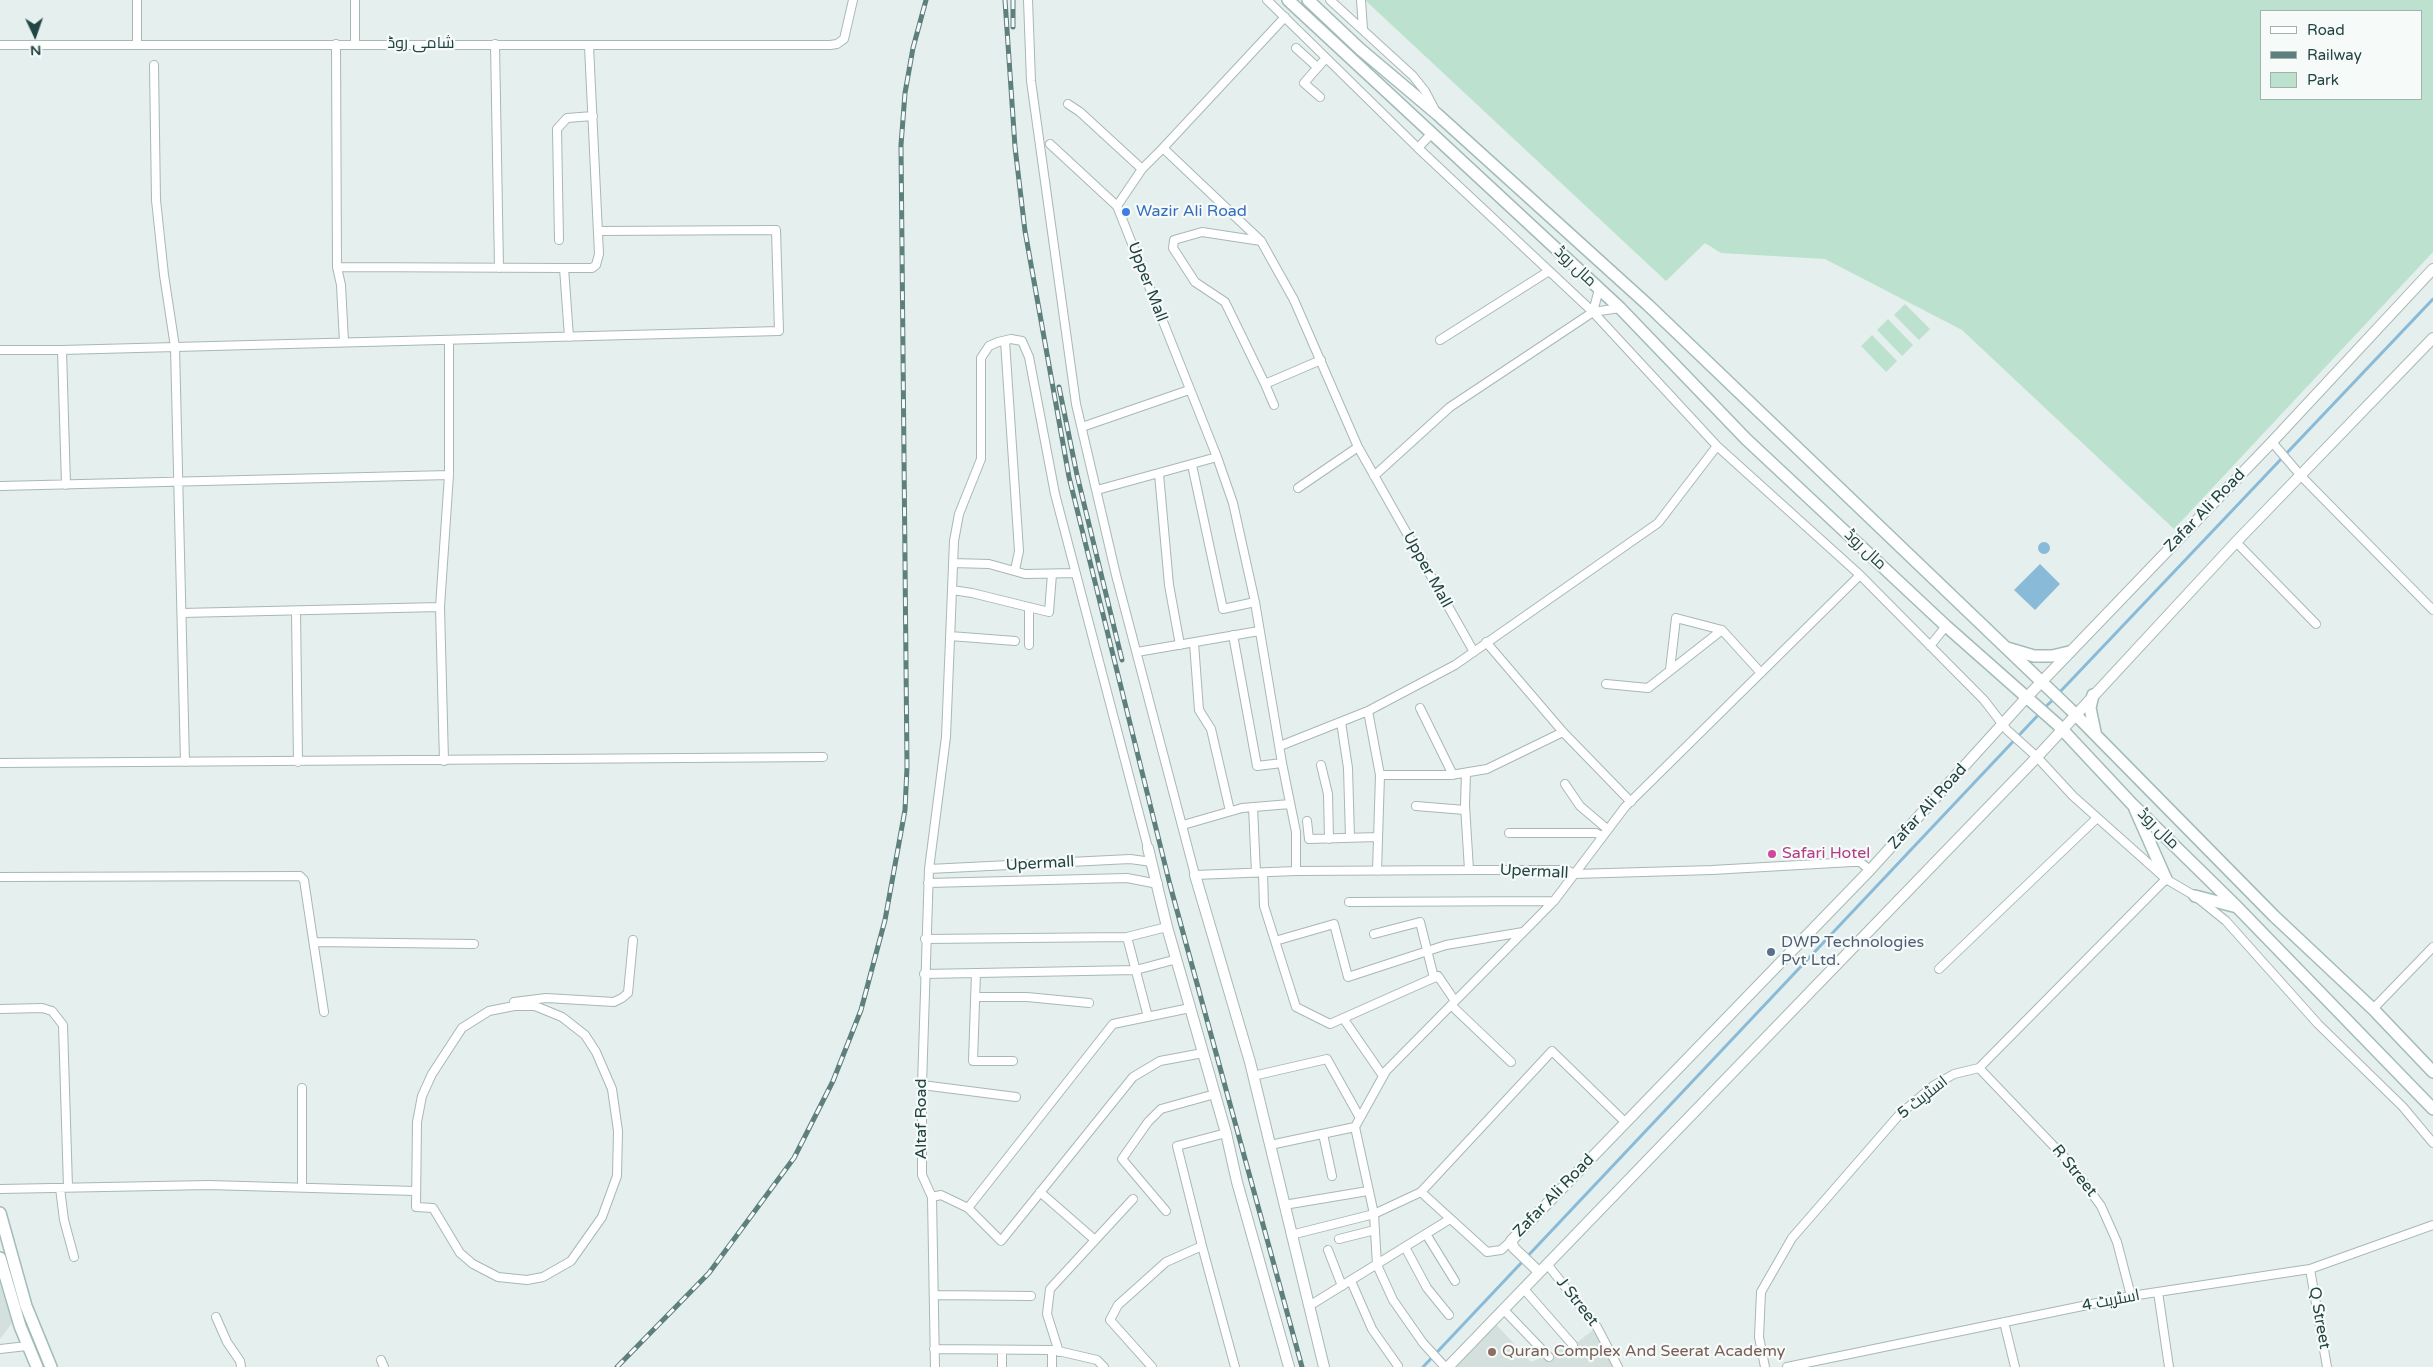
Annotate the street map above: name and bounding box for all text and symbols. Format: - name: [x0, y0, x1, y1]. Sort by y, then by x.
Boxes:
- north arrow: [10, 10, 60, 60]
- legend: [2260, 10, 2423, 100]
- text: Road: [2307, 21, 2345, 39]
- street label: شامی روڈ: [387, 34, 455, 54]
- text: N: [30, 42, 42, 59]
- text: Railway: [2307, 46, 2362, 64]
- text: Park: [2307, 71, 2339, 89]
- place label: Wazir Ali Road: [1136, 202, 1247, 222]
- marker: Wazir Ali Road: [1120, 206, 1132, 218]
- street label: Upper Mall: [1123, 239, 1171, 325]
- street label: مال روڈ: [1550, 243, 1600, 291]
- street label: Zafar Ali Road: [2160, 465, 2250, 557]
- street label: مال روڈ: [1840, 526, 1890, 574]
- street label: Upper Mall: [1398, 529, 1456, 611]
- street label: Zafar Ali Road: [1885, 760, 1971, 854]
- street label: مال روڈ: [2133, 805, 2183, 853]
- place label: Safari Hotel: [1782, 844, 1870, 864]
- marker: Safari Hotel: [1766, 848, 1778, 860]
- street label: Upermall: [1005, 853, 1075, 875]
- street label: Upermall: [1499, 861, 1569, 883]
- place label: DWP Technologies Pvt Ltd.: [1781, 933, 1924, 971]
- marker: DWP Technologies Pvt Ltd.: [1765, 946, 1777, 958]
- street label: اسٹریٹ 5: [1894, 1072, 1952, 1124]
- street label: Altaf Road: [912, 1078, 932, 1160]
- street label: R Street: [2047, 1141, 2101, 1201]
- street label: Zafar Ali Road: [1509, 1150, 1599, 1242]
- street label: J Street: [1552, 1273, 1602, 1331]
- street label: Q Street: [2304, 1285, 2334, 1351]
- street label: اسٹریٹ 4: [2080, 1286, 2142, 1316]
- place label: Quran Complex And Seerat Academy: [1502, 1342, 1785, 1362]
- marker: Quran Complex And Seerat Academy: [1486, 1346, 1498, 1358]

